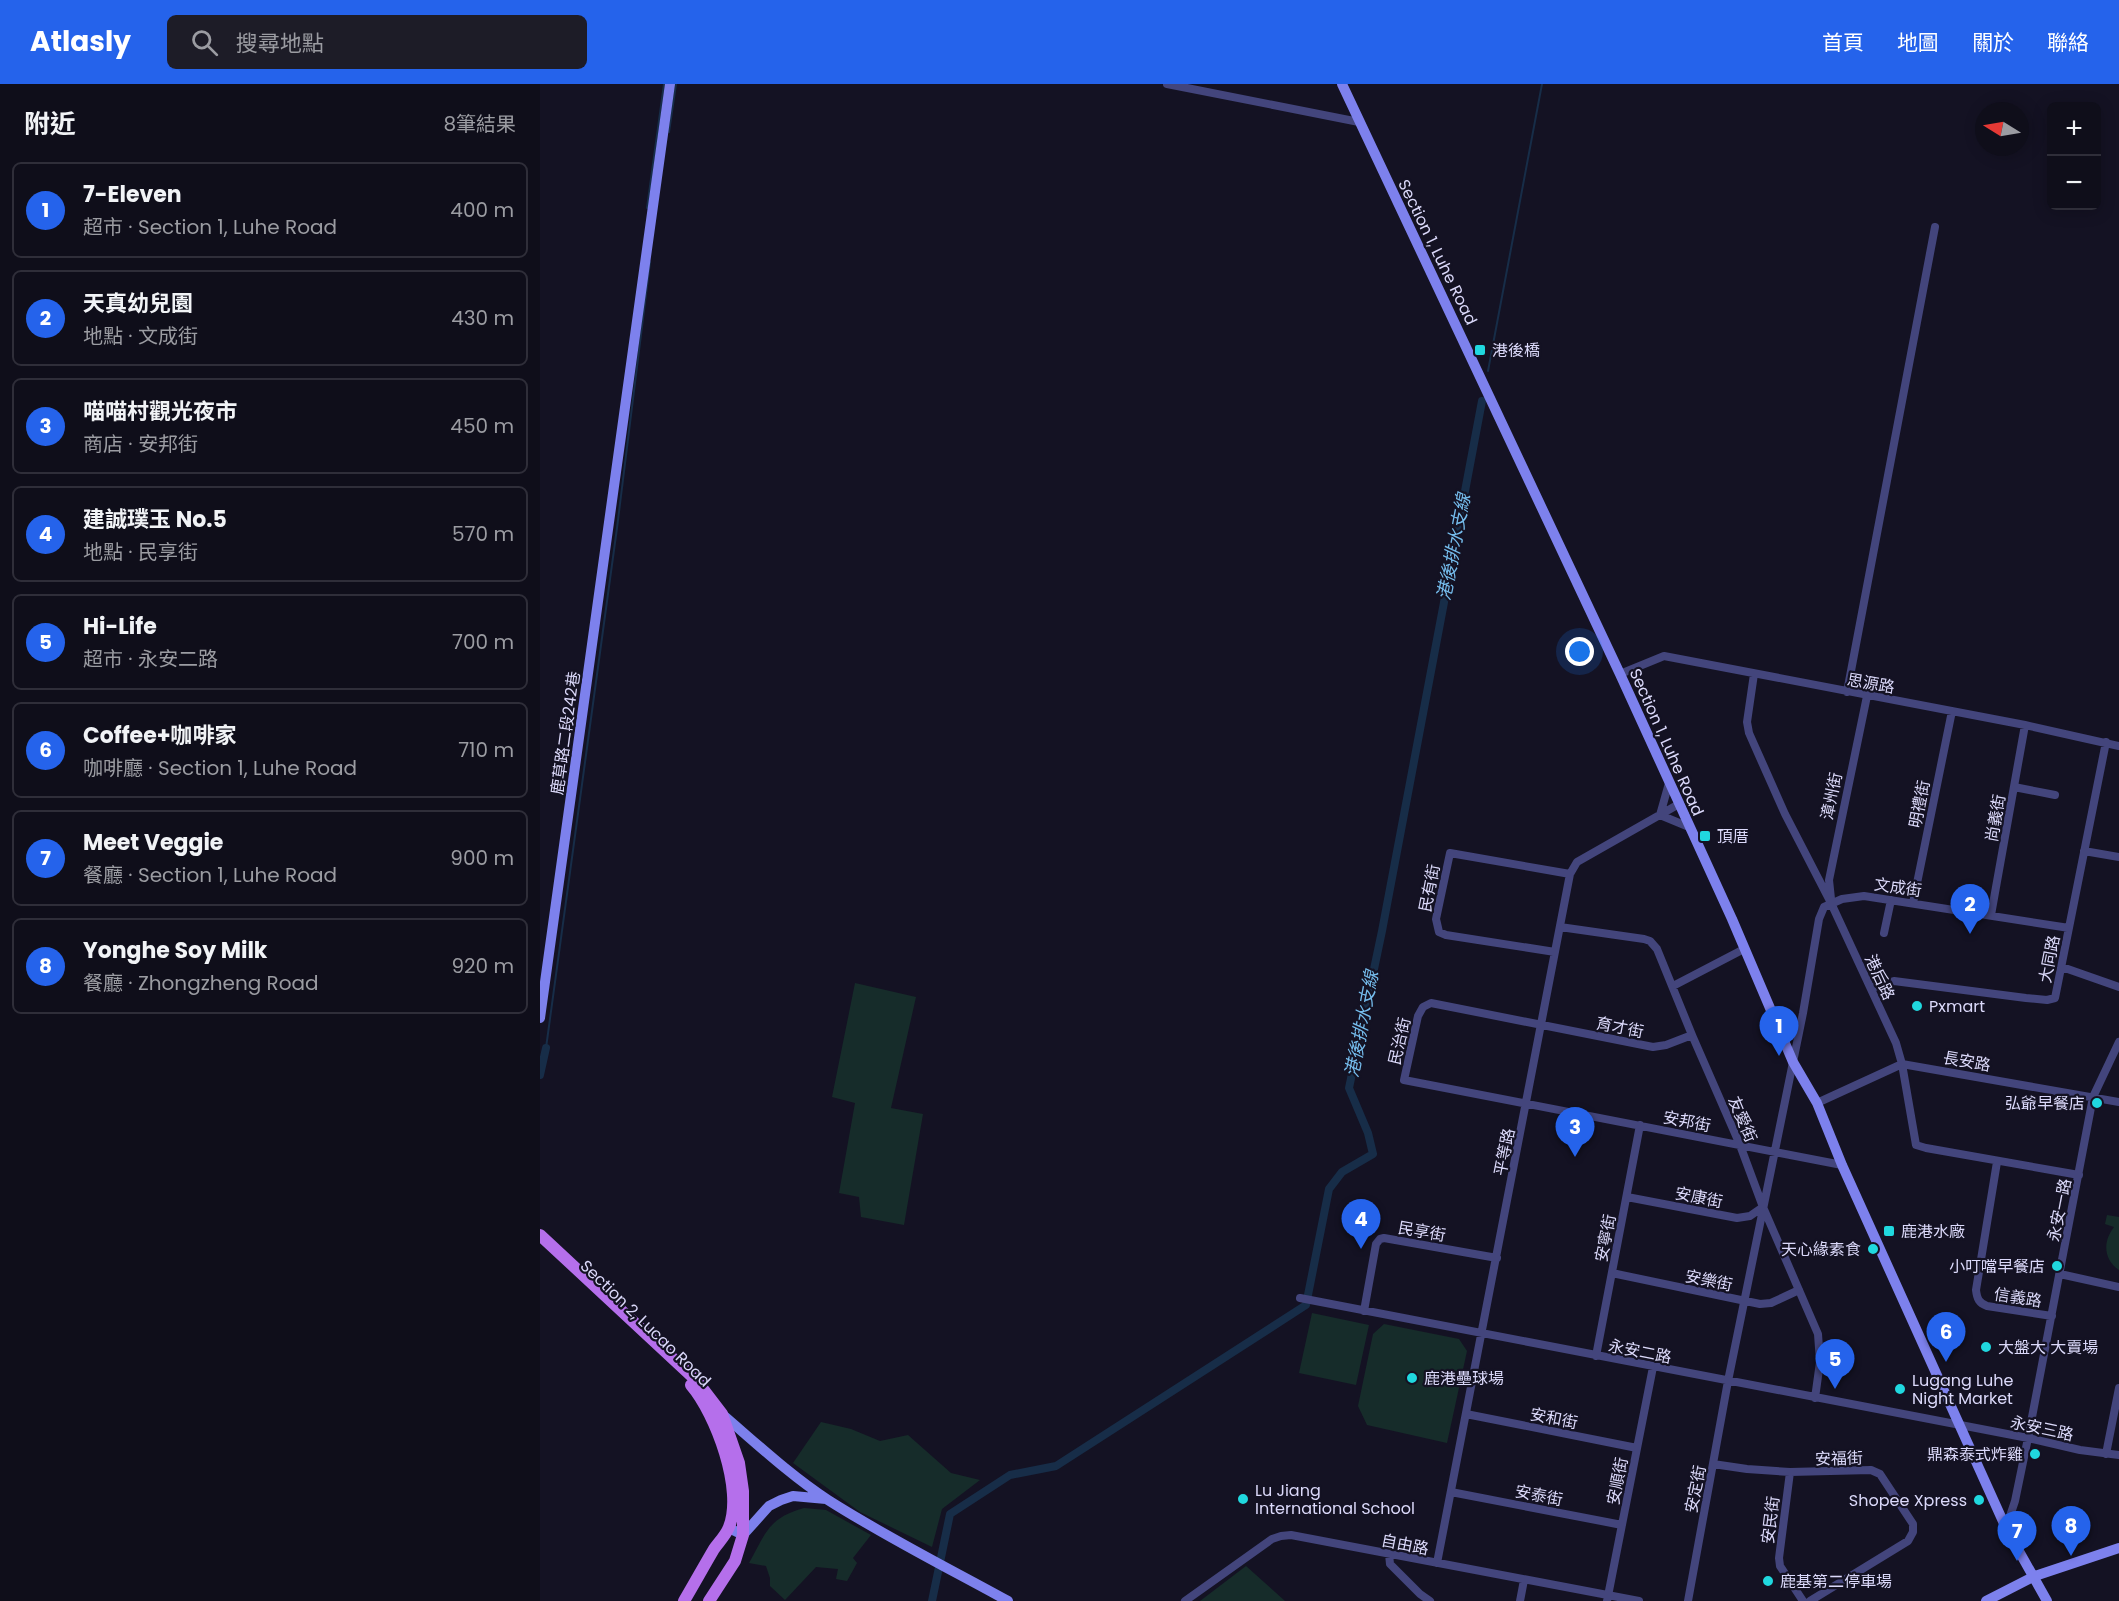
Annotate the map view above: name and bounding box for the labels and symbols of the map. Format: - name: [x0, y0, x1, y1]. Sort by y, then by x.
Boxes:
- north arrow: [1975, 102, 2029, 156]
- street label: Section 1, Luhe Road: [1392, 176, 1483, 329]
- place label: 港後橋: [1492, 339, 1540, 362]
- marker: 港後橋: [1473, 343, 1487, 357]
- water label: 港後排水支線: [1431, 490, 1476, 602]
- your location: [1565, 637, 1594, 666]
- street label: Section 1, Luhe Road: [1624, 665, 1709, 820]
- street label: 思源路: [1845, 668, 1897, 699]
- street label: 鹿草路二段242巷: [545, 670, 586, 796]
- street label: 漳州街: [1815, 770, 1848, 822]
- street label: 明禮街: [1904, 778, 1935, 830]
- street label: 尚義街: [1980, 792, 2011, 844]
- place label: 頂厝: [1717, 825, 1749, 848]
- marker: 頂厝: [1698, 829, 1712, 843]
- street label: 民有街: [1414, 862, 1445, 914]
- street label: 文成街: [1873, 873, 1923, 902]
- pin: 2: [1950, 884, 1990, 934]
- street label: 大同路: [2034, 933, 2065, 985]
- street label: 港后路: [1859, 951, 1900, 1004]
- water label: 港後排水支線: [1339, 967, 1384, 1079]
- place label: Pxmart: [1929, 995, 1985, 1018]
- marker: Pxmart: [1910, 999, 1924, 1013]
- pin: 1: [1760, 1006, 1798, 1056]
- street label: 育才街: [1594, 1012, 1646, 1043]
- street label: 民治街: [1383, 1015, 1416, 1067]
- street label: 長安路: [1941, 1046, 1993, 1077]
- place label: 弘爺早餐店: [2005, 1092, 2085, 1115]
- street label: 友愛街: [1723, 1093, 1763, 1146]
- marker: 弘爺早餐店: [2090, 1096, 2104, 1110]
- street label: 安邦街: [1661, 1106, 1713, 1137]
- pin: 3: [1556, 1108, 1594, 1157]
- street label: 平等路: [1489, 1126, 1520, 1178]
- street label: 永安一路: [2042, 1176, 2077, 1244]
- street label: 安康街: [1673, 1182, 1725, 1213]
- pin: 4: [1342, 1200, 1380, 1249]
- street label: 安寧街: [1590, 1212, 1621, 1264]
- street label: 民享街: [1396, 1216, 1448, 1247]
- place label: 鹿港水廠: [1901, 1220, 1965, 1243]
- marker: 鹿港水廠: [1882, 1224, 1896, 1238]
- place label: 天心緣素食: [1781, 1238, 1861, 1261]
- marker: 天心緣素食: [1866, 1242, 1880, 1256]
- street label: Section 2, Lucao Road: [575, 1255, 716, 1392]
- place label: 小叮噹早餐店: [1949, 1255, 2045, 1278]
- marker: 小叮噹早餐店: [2050, 1259, 2064, 1273]
- street label: 安樂街: [1683, 1264, 1735, 1297]
- street label: 信義路: [1992, 1282, 2043, 1313]
- pin: 6: [1926, 1312, 1966, 1362]
- street label: 永安二路: [1606, 1334, 1674, 1369]
- place label: 大盤大 大賣場: [1998, 1336, 2098, 1359]
- pin: 5: [1816, 1340, 1854, 1389]
- marker: 大盤大 大賣場: [1979, 1340, 1993, 1354]
- place label: 鹿港壘球場: [1424, 1367, 1504, 1390]
- place label: Lugang Luhe Night Market: [1912, 1369, 2014, 1410]
- marker: 鹿港壘球場: [1405, 1371, 1419, 1385]
- marker: Lugang Luhe Night Market: [1893, 1382, 1907, 1396]
- street label: 安和街: [1528, 1403, 1580, 1434]
- street label: 永安三路: [2008, 1411, 2076, 1446]
- place label: 鼎森泰式炸雞: [1927, 1443, 2023, 1466]
- street label: 安福街: [1815, 1447, 1863, 1470]
- marker: 鼎森泰式炸雞: [2028, 1447, 2042, 1461]
- street label: 安順街: [1602, 1455, 1633, 1507]
- street label: 安定街: [1680, 1463, 1711, 1515]
- place label: Lu Jiang International School: [1255, 1479, 1415, 1520]
- street label: 安泰街: [1513, 1480, 1565, 1511]
- place label: Shopee Xpress: [1849, 1489, 1967, 1512]
- marker: Lu Jiang International School: [1236, 1492, 1250, 1506]
- marker: Shopee Xpress: [1972, 1493, 1986, 1507]
- street label: 安民街: [1756, 1495, 1785, 1545]
- pin: 8: [2052, 1506, 2090, 1556]
- pin: 7: [1998, 1512, 2036, 1561]
- street label: 自由路: [1379, 1529, 1431, 1560]
- place label: 鹿基第二停車場: [1780, 1570, 1892, 1593]
- marker: 鹿基第二停車場: [1761, 1574, 1775, 1588]

